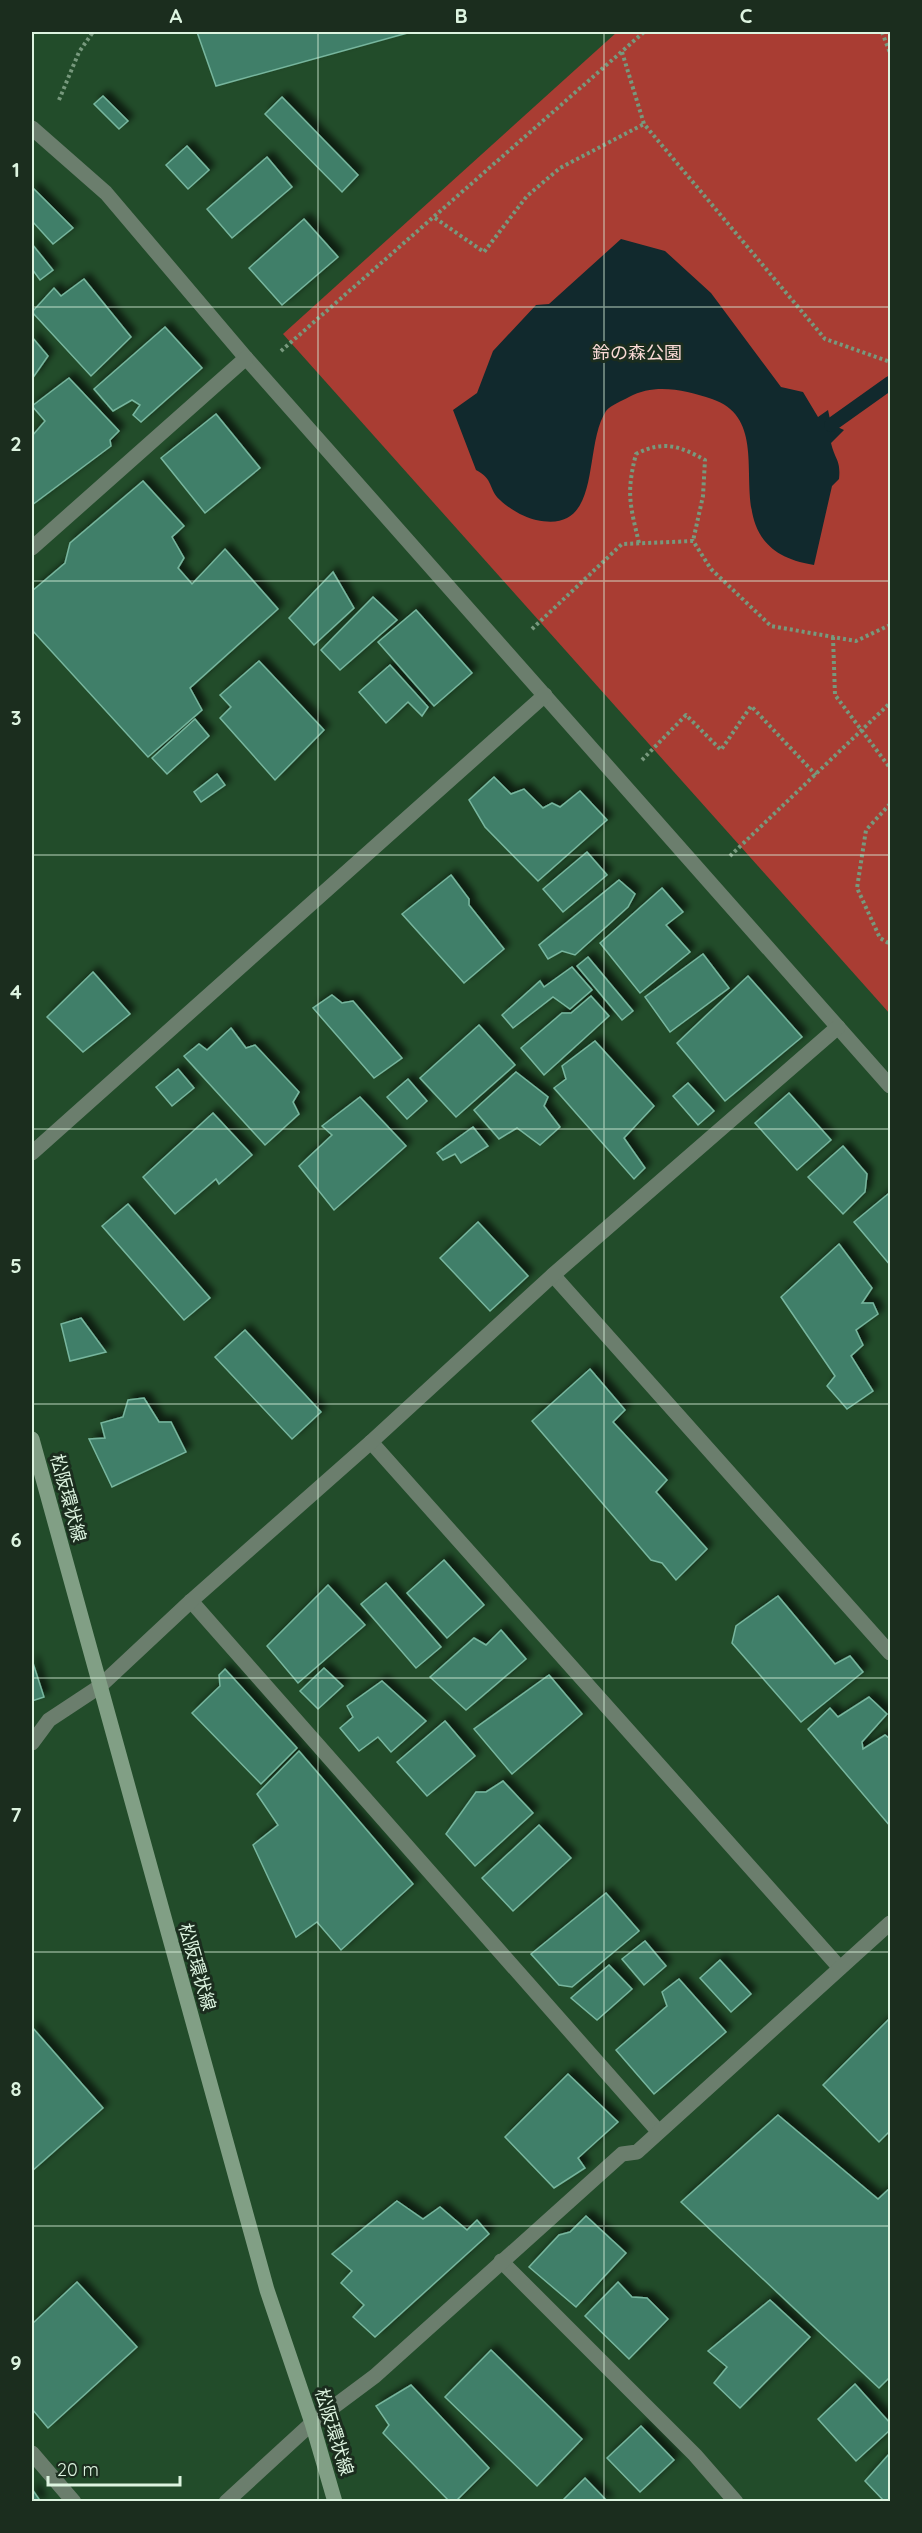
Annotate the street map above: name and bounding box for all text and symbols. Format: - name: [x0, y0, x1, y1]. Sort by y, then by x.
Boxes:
- text: A: [170, 3, 183, 28]
- text: B: [454, 3, 468, 28]
- text: C: [740, 3, 753, 28]
- text: 1: [12, 157, 20, 182]
- park label: 鈴の森公園: [592, 341, 682, 364]
- text: 2: [10, 431, 22, 456]
- text: 3: [11, 705, 21, 730]
- text: 4: [10, 979, 22, 1004]
- text: 5: [10, 1253, 22, 1278]
- street label: 松阪環状線: [46, 1451, 91, 1544]
- text: 6: [10, 1527, 22, 1552]
- text: 7: [11, 1802, 22, 1827]
- street label: 松阪環状線: [174, 1920, 221, 2013]
- text: 8: [11, 2076, 22, 2101]
- text: 9: [10, 2350, 22, 2375]
- street label: 松阪環状線: [310, 2385, 359, 2478]
- scale bar: [48, 2449, 180, 2487]
- text: 20 m: [57, 2458, 99, 2481]

